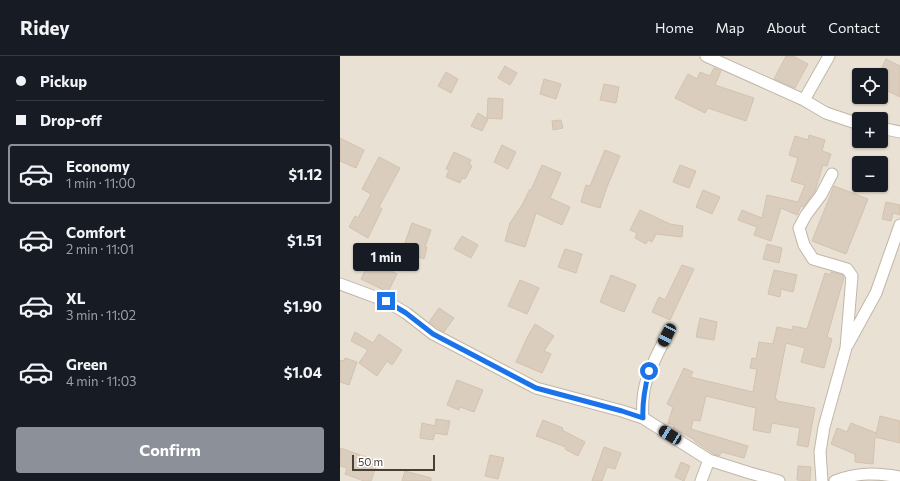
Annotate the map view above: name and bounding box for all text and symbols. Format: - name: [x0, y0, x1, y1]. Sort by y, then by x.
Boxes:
- text: Ridey: [20, 16, 70, 39]
- text: Home: [655, 19, 694, 36]
- text: Map: [716, 19, 744, 36]
- text: About: [766, 19, 806, 36]
- text: Contact: [828, 19, 880, 36]
- map controls: [852, 68, 888, 192]
- button: locate: [852, 68, 888, 104]
- text: Pickup: [40, 72, 87, 90]
- text: Drop-off: [40, 111, 102, 129]
- button: +: [852, 112, 888, 148]
- icon: car: [18, 156, 54, 192]
- button: −: [852, 156, 888, 192]
- text: Economy: [66, 157, 130, 175]
- text: $1.12: [288, 165, 322, 183]
- text: 1 min · 11:00: [66, 175, 135, 191]
- icon: car: [18, 222, 54, 258]
- text: Comfort: [66, 223, 126, 241]
- text: $1.51: [287, 231, 322, 249]
- text: 2 min · 11:01: [66, 241, 134, 257]
- callout: 1 min: [353, 243, 419, 271]
- text: 1 min: [371, 249, 401, 265]
- icon: car: [18, 288, 54, 324]
- text: XL: [66, 289, 85, 307]
- route end: [377, 292, 395, 310]
- text: $1.90: [284, 297, 322, 315]
- text: 3 min · 11:02: [66, 307, 136, 323]
- car: [656, 322, 678, 348]
- icon: car: [18, 354, 54, 390]
- text: Green: [66, 355, 107, 373]
- route start: [640, 362, 658, 380]
- text: $1.04: [284, 363, 322, 381]
- text: 4 min · 11:03: [66, 373, 137, 389]
- car: [657, 424, 683, 446]
- button: Confirm: [16, 427, 324, 473]
- scale bar: [352, 453, 435, 472]
- text: 50 m: [358, 455, 383, 468]

